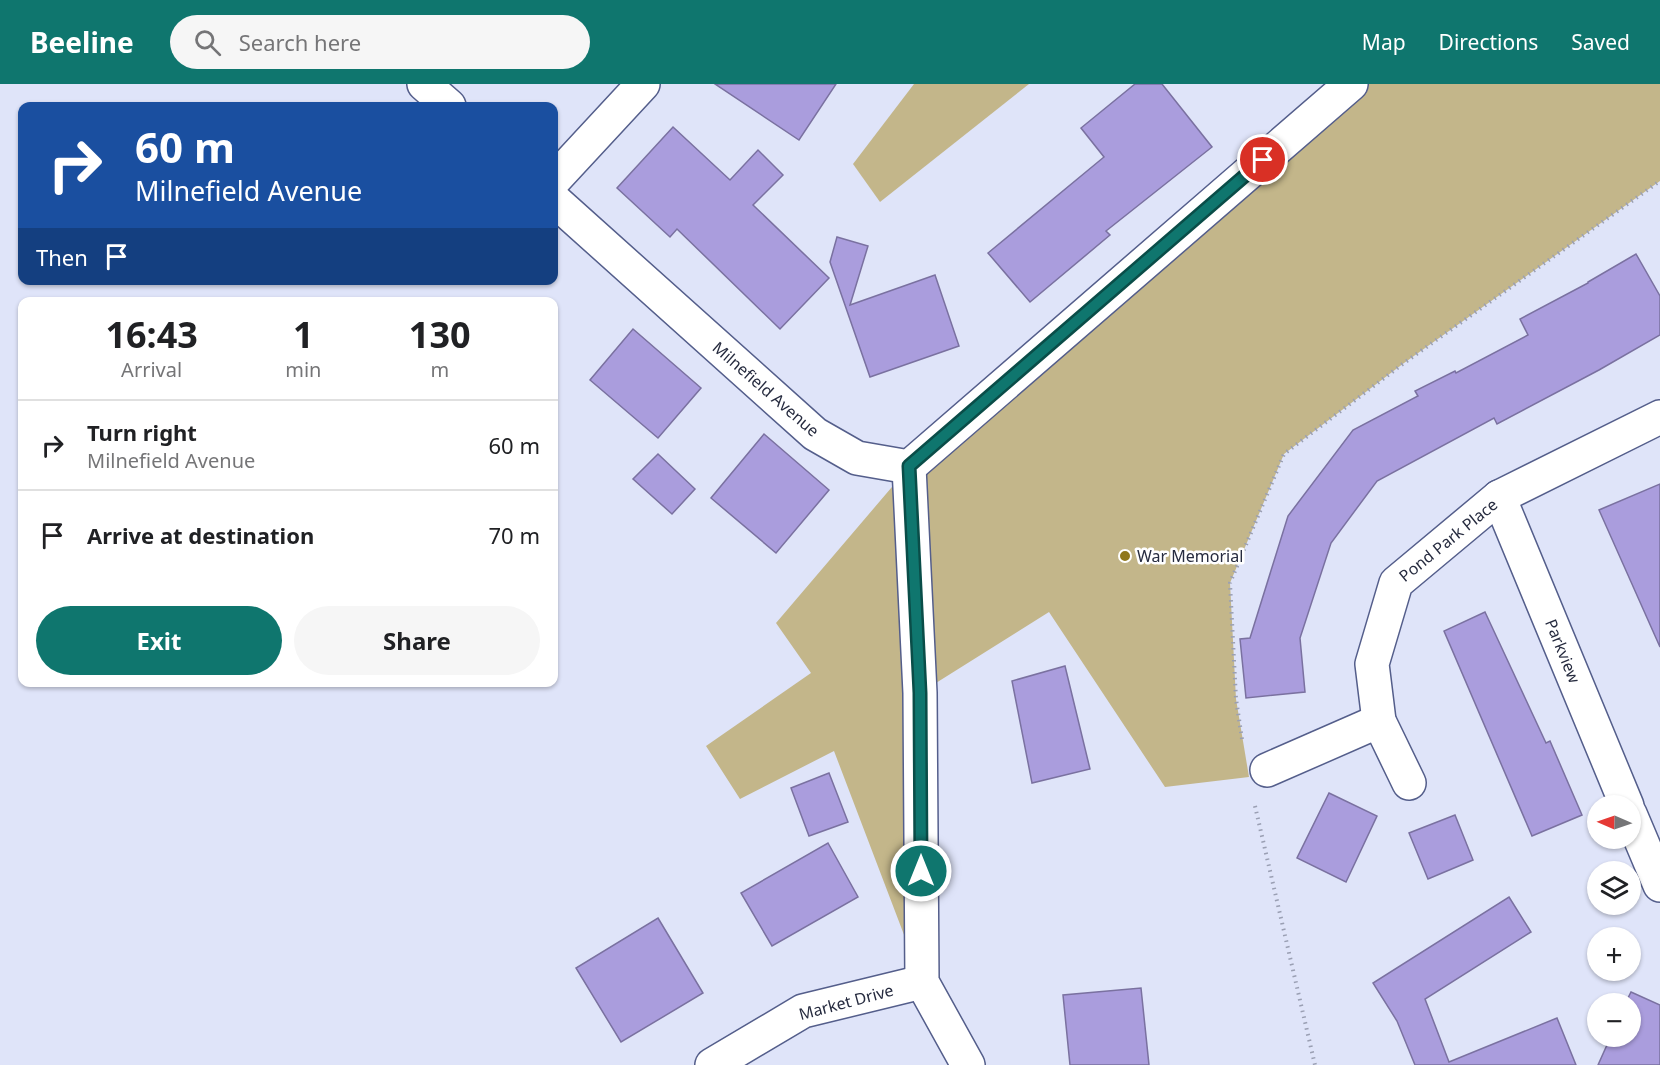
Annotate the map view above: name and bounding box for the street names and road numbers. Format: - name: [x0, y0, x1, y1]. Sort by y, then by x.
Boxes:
- street label: Milnefield Avenue: [708, 337, 824, 441]
- street label: Pond Park Place: [1394, 493, 1502, 587]
- street label: Parkview: [1540, 616, 1586, 687]
- street label: Market Drive: [796, 979, 896, 1025]

